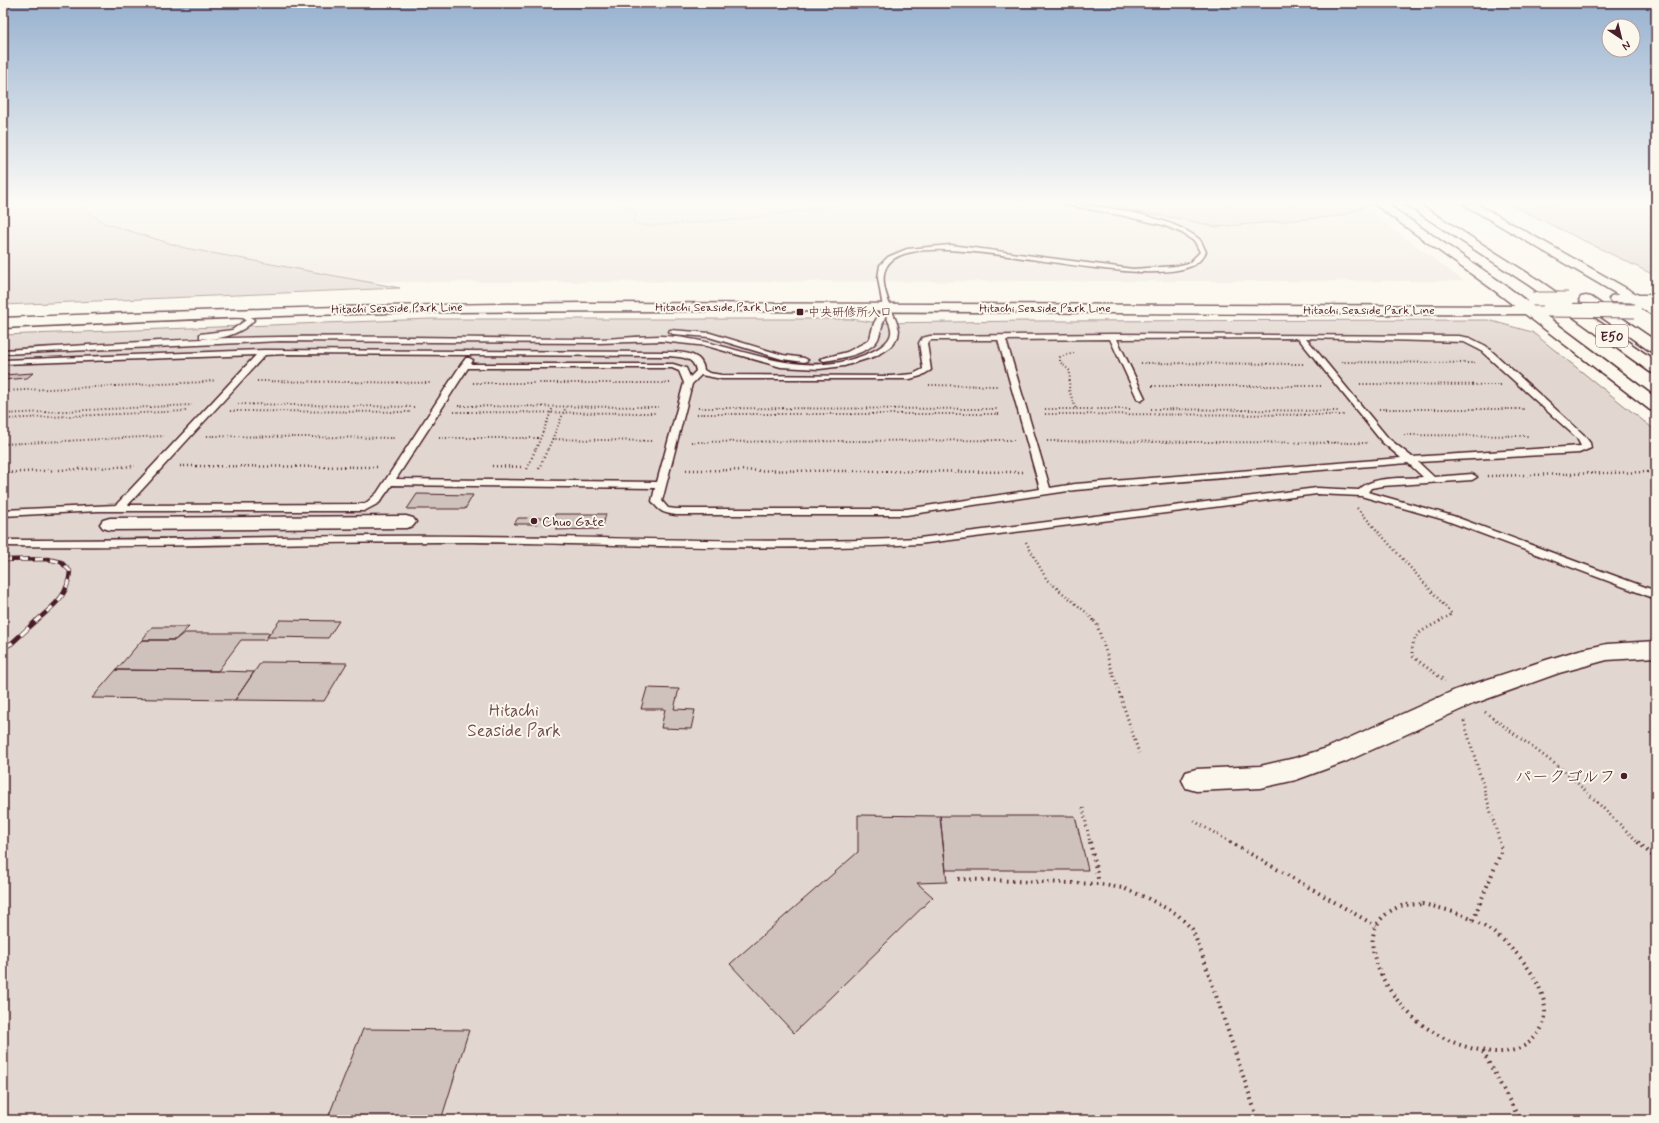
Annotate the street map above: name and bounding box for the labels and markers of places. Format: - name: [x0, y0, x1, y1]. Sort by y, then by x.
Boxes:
- place label: 中央研修所入口: [808, 305, 892, 321]
- marker: 中央研修所入口: [795, 307, 805, 317]
- place label: Chuo Gate: [542, 513, 604, 531]
- marker: Chuo Gate: [529, 516, 539, 526]
- place label: パークゴルフ: [1515, 766, 1616, 788]
- marker: パークゴルフ: [1619, 771, 1629, 781]

